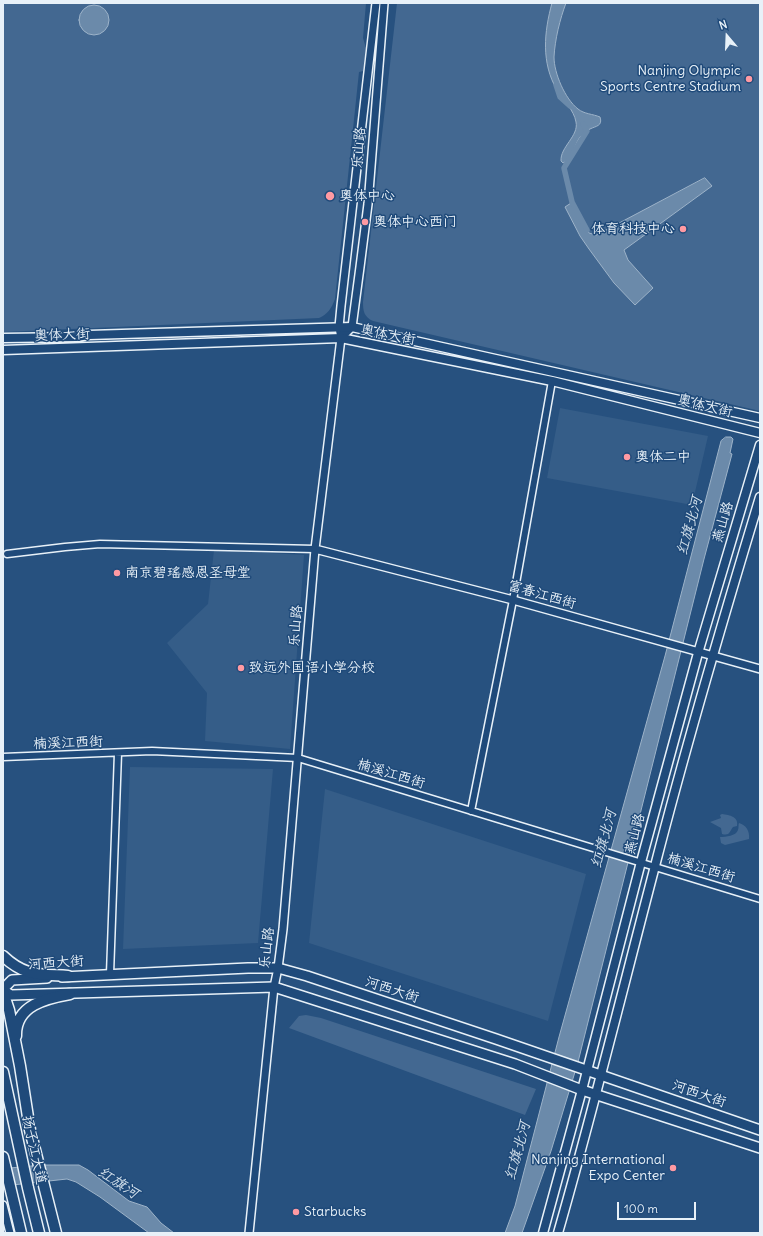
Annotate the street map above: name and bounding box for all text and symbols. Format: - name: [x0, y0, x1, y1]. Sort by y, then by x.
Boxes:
- north arrow: [707, 16, 747, 56]
- text: N: [717, 17, 729, 33]
- place label: Nanjing Olympic Sports Centre Stadium: [600, 63, 741, 96]
- marker: Nanjing Olympic Sports Centre Stadium: [744, 74, 754, 84]
- street label: 乐山路: [349, 126, 369, 170]
- place label: 奥体中心: [339, 188, 395, 204]
- marker: 奥体中心: [324, 190, 336, 202]
- place label: 奥体中心西门: [373, 214, 457, 230]
- marker: 奥体中心西门: [360, 217, 370, 227]
- place label: 体育科技中心: [591, 221, 675, 237]
- marker: 体育科技中心: [678, 224, 688, 234]
- street label: 奥体大街: [359, 321, 417, 349]
- street label: 奥体大街: [34, 326, 90, 344]
- street label: 奥体大街: [676, 391, 734, 421]
- place label: 奥体二中: [635, 449, 691, 465]
- marker: 奥体二中: [622, 452, 632, 462]
- water label: 红旗北河: [674, 495, 706, 557]
- street label: 燕山路: [709, 499, 737, 545]
- place label: 南京碧瑶感恩圣母堂: [125, 565, 251, 581]
- marker: 南京碧瑶感恩圣母堂: [112, 568, 122, 578]
- street label: 富春江西街: [506, 577, 578, 613]
- street label: 乐山路: [286, 604, 306, 648]
- place label: 致远外国语小学分校: [249, 660, 375, 676]
- marker: 致远外国语小学分校: [236, 663, 246, 673]
- street label: 楠溪江西街: [33, 733, 103, 753]
- street label: 楠溪江西街: [355, 756, 427, 792]
- water label: 红旗北河: [588, 808, 620, 870]
- street label: 燕山路: [621, 812, 649, 856]
- street label: 楠溪江西街: [665, 850, 737, 886]
- street label: 乐山路: [256, 926, 278, 970]
- street label: 河西大街: [27, 953, 85, 973]
- street label: 河西大街: [363, 973, 421, 1007]
- street label: 河西大街: [670, 1077, 728, 1111]
- street label: 扬子江大道: [19, 1114, 49, 1186]
- water label: 红旗北河: [502, 1120, 534, 1182]
- place label: Nanjing International Expo Center: [531, 1152, 665, 1184]
- water label: 红旗河: [94, 1163, 142, 1203]
- marker: Nanjing International Expo Center: [668, 1163, 678, 1173]
- scale bar: [619, 1194, 698, 1220]
- text: 100 m: [624, 1201, 658, 1216]
- place label: Starbucks: [304, 1204, 366, 1220]
- marker: Starbucks: [291, 1207, 301, 1217]

